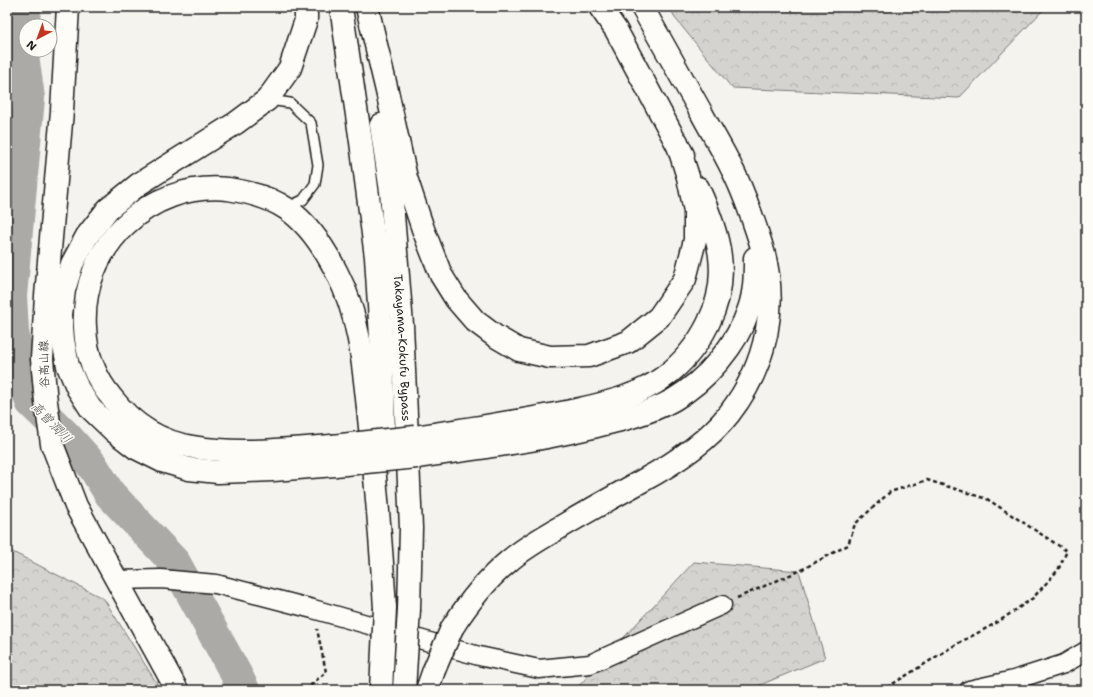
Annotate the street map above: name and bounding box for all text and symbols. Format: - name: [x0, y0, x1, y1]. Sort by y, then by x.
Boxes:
- north arrow: [18, 18, 58, 58]
- text: N: [23, 36, 40, 54]
- street label: Takayama-Kokufu Bypass: [390, 274, 414, 422]
- street label: 谷高山線: [36, 340, 52, 388]
- water label: 高曽潤川: [27, 398, 76, 447]

